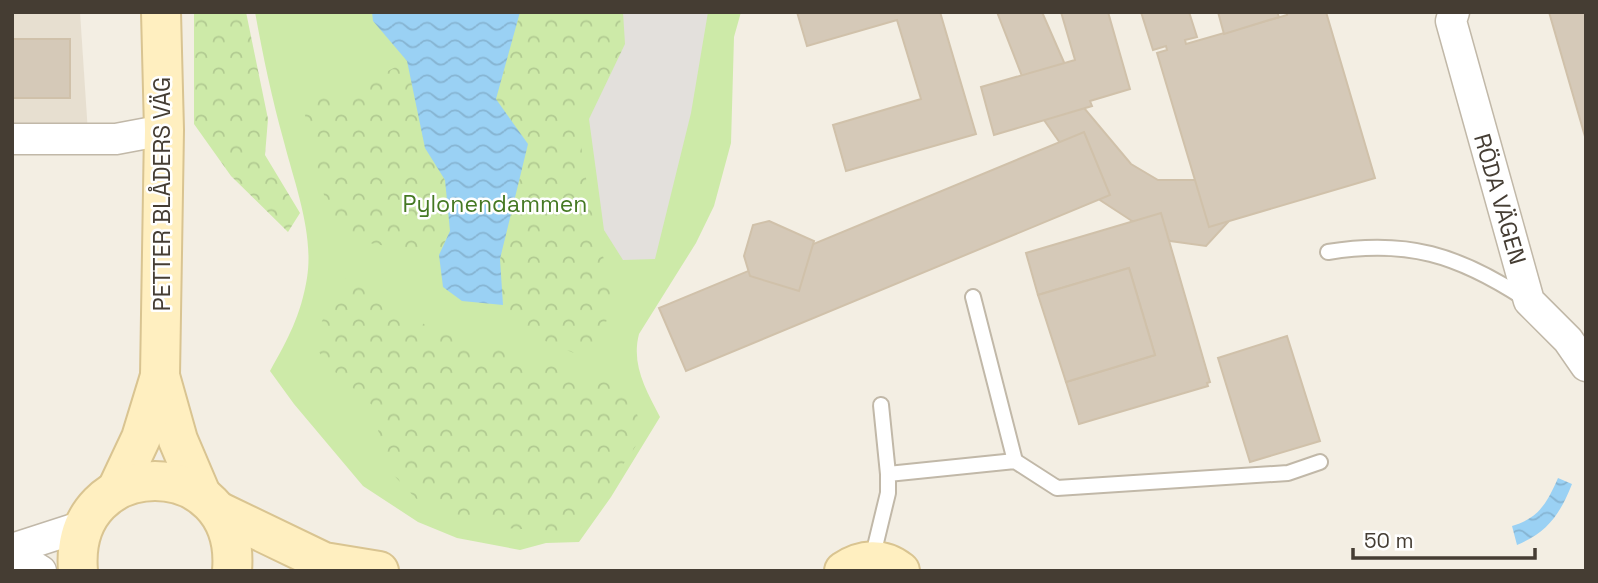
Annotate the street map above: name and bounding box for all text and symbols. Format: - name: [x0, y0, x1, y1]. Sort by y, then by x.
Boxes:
- street label: PETTER BLÅDERS VÄG: [147, 77, 177, 311]
- street label: RÖDA VÄGEN: [1467, 130, 1533, 268]
- park label: Pylonendammen: [403, 189, 587, 219]
- scale bar: [1353, 516, 1535, 560]
- text: 50 m: [1364, 527, 1414, 554]

